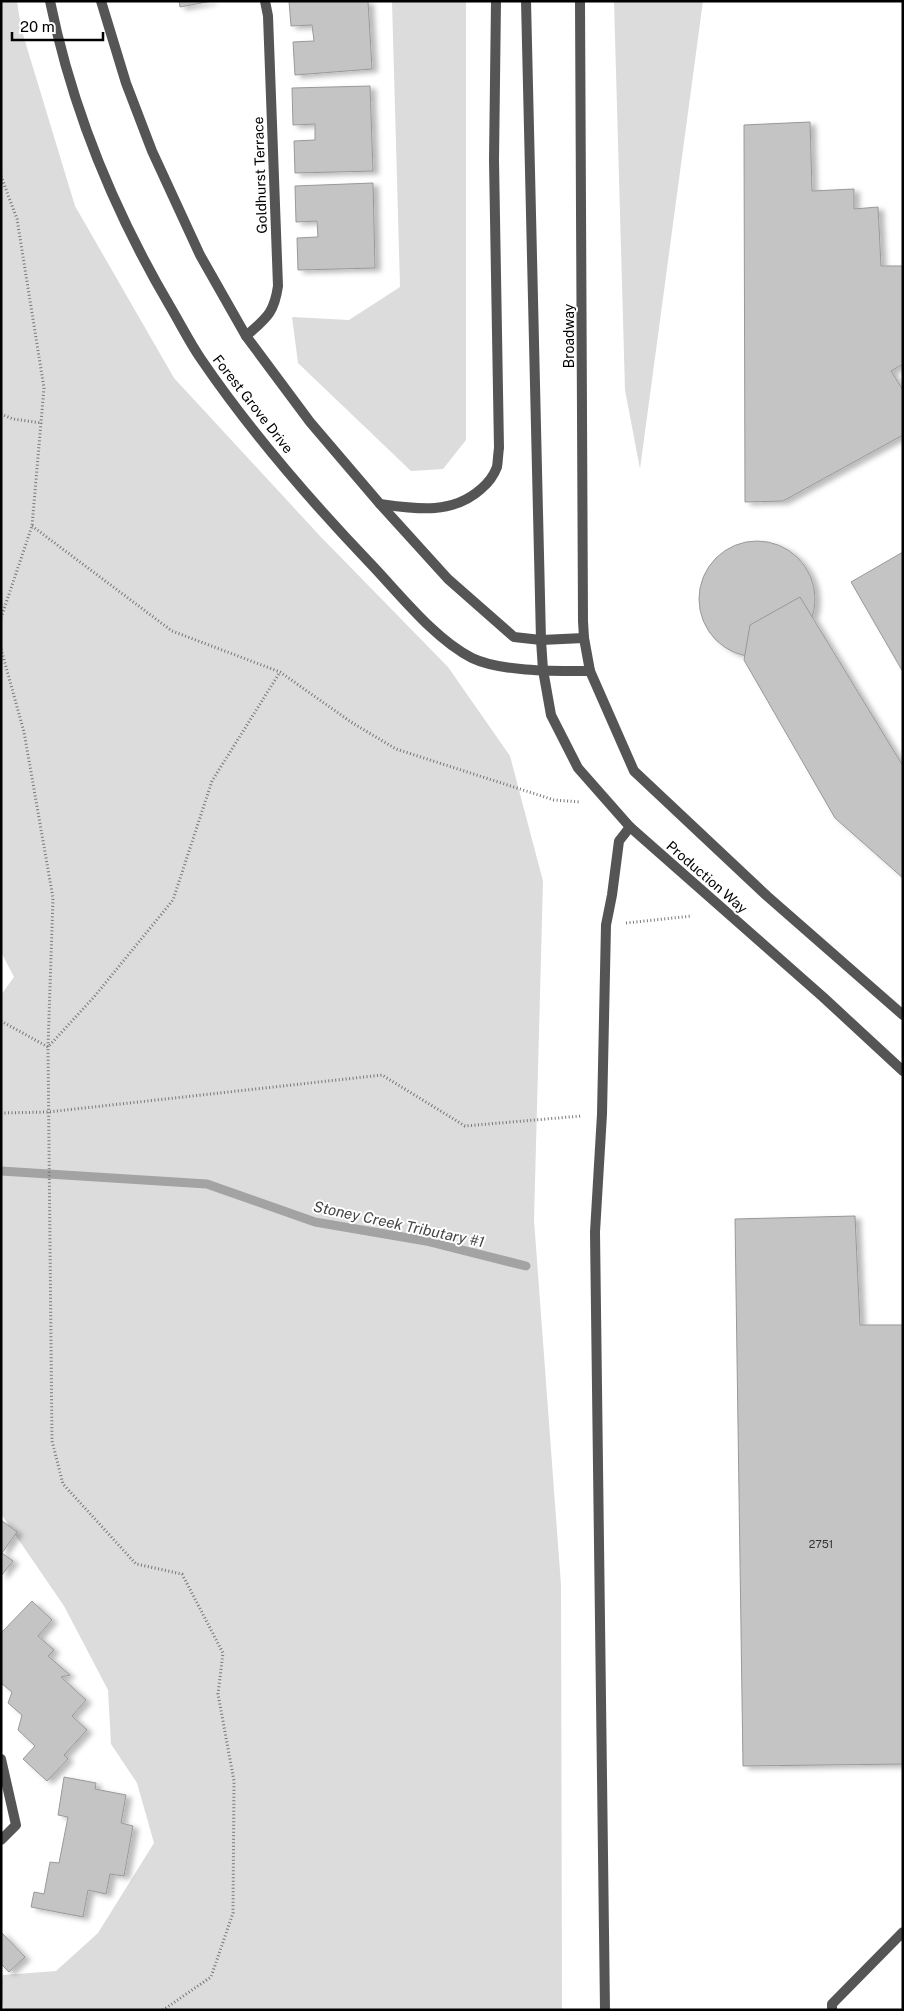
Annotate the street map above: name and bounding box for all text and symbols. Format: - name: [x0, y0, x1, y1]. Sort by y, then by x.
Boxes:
- scale bar: [12, 10, 104, 42]
- text: 20 m: [20, 18, 55, 35]
- street label: Goldhurst Terrace: [250, 116, 270, 234]
- street label: Broadway: [561, 303, 577, 368]
- street label: Forest Grove Drive: [210, 352, 296, 456]
- street label: Production Way: [663, 838, 751, 917]
- water label: Stoney Creek Tributary #1: [312, 1198, 486, 1250]
- house number: 2751: [809, 1538, 833, 1550]

